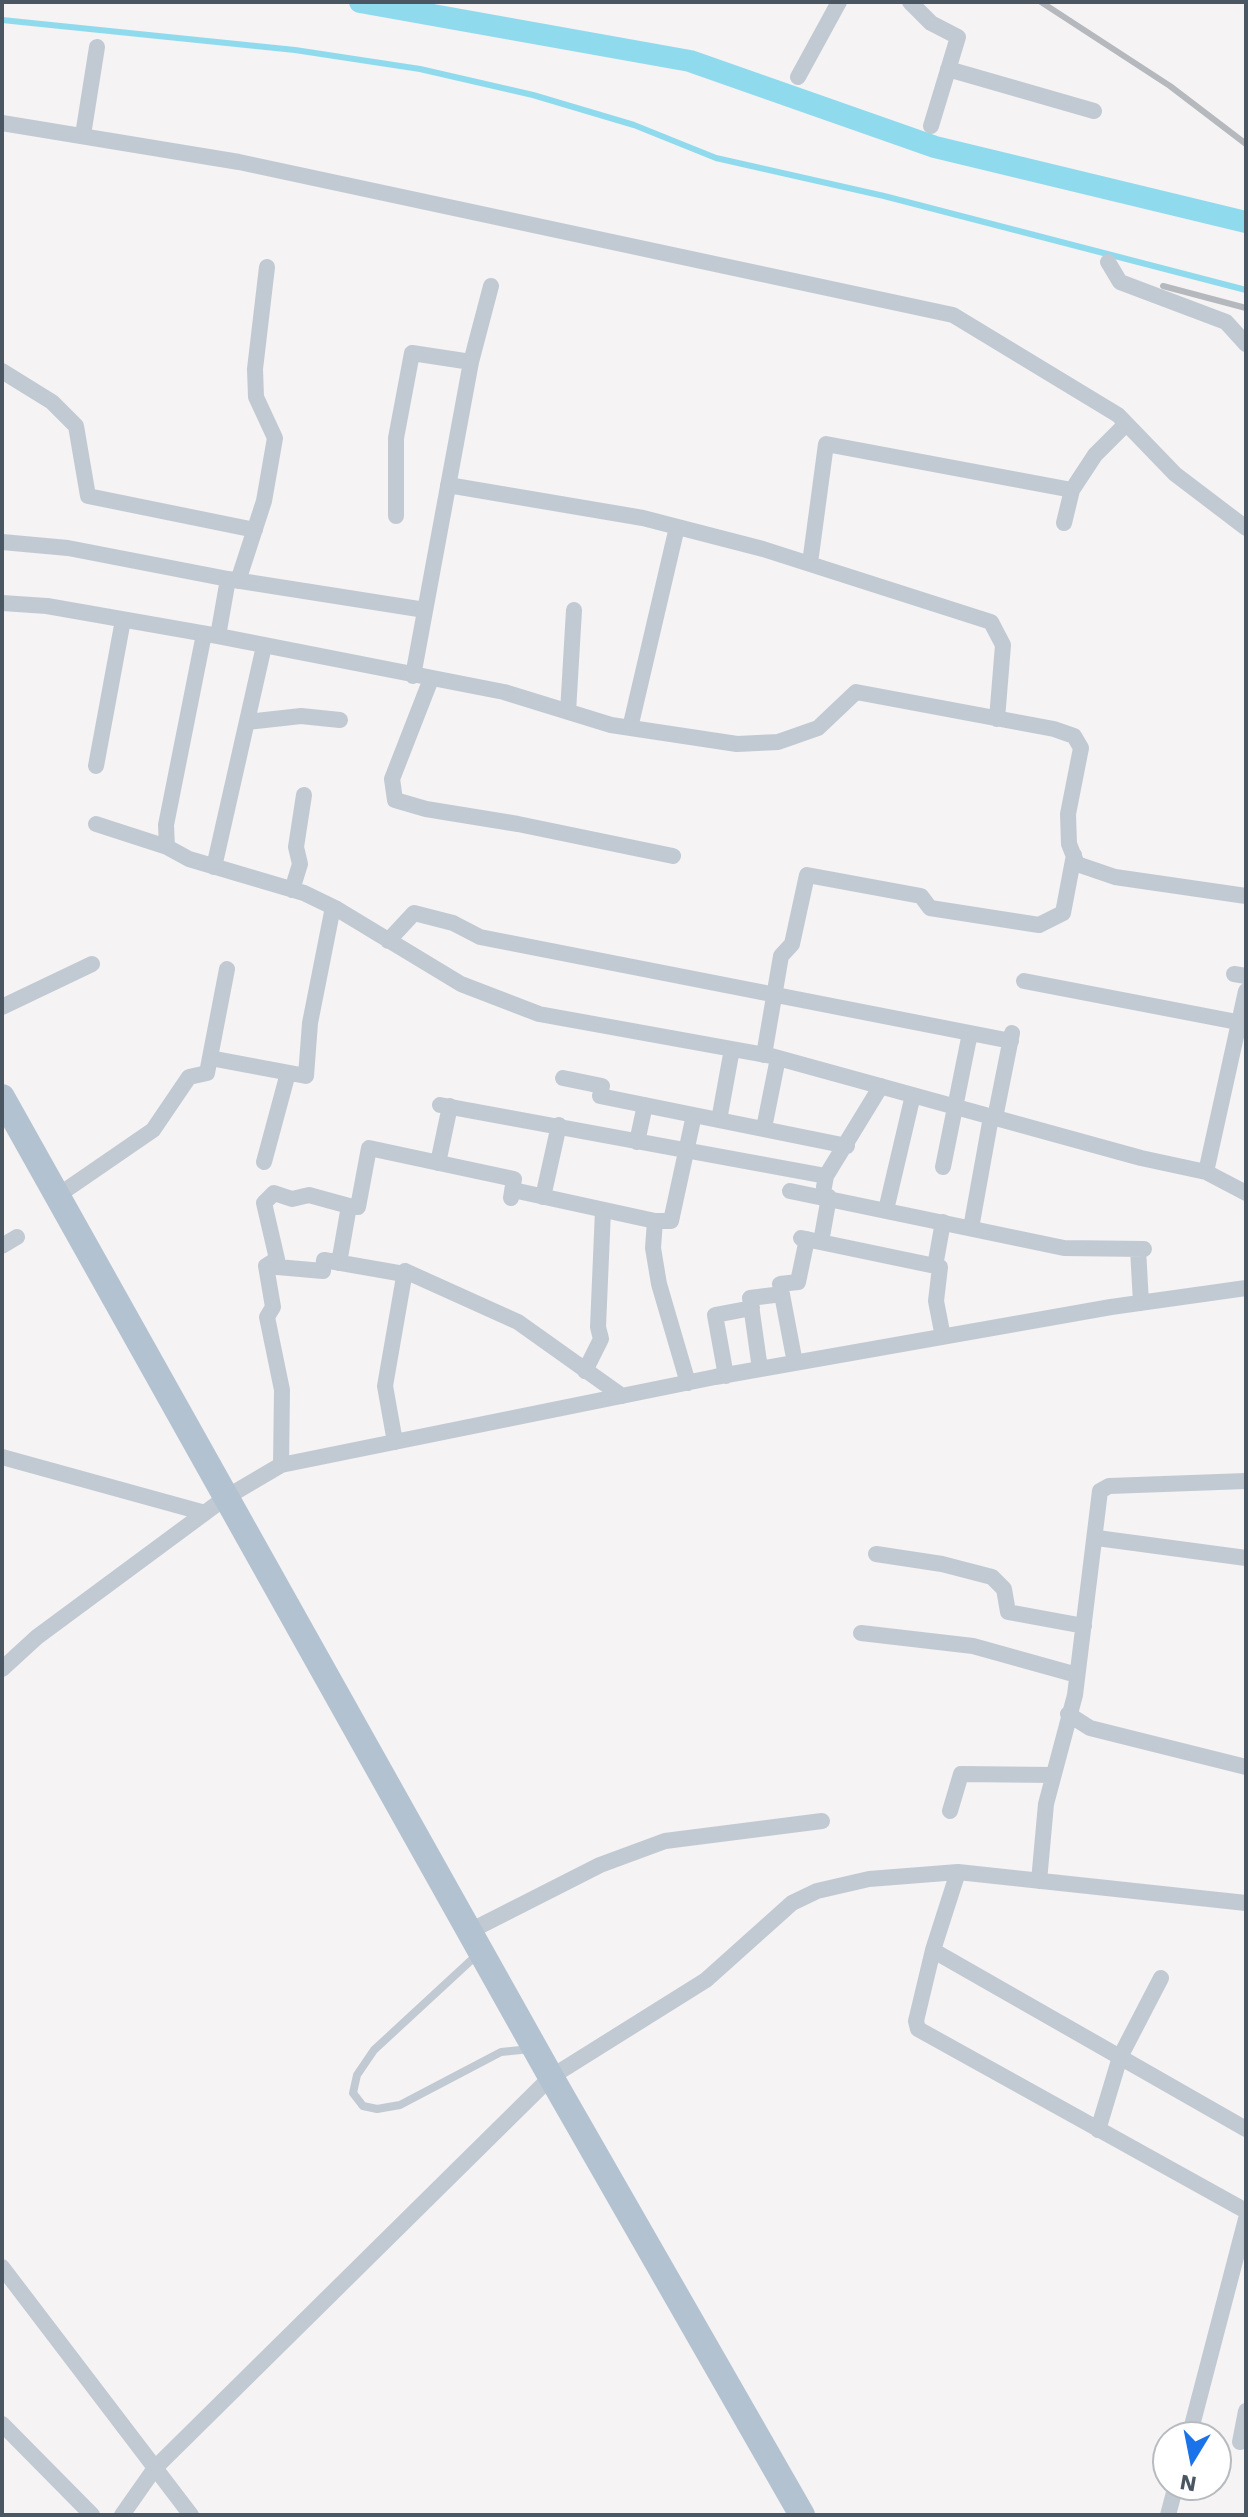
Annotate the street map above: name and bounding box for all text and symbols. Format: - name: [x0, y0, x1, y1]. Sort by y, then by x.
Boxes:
- north arrow: [1152, 2421, 1232, 2501]
- text: N: [1178, 2469, 1198, 2497]

